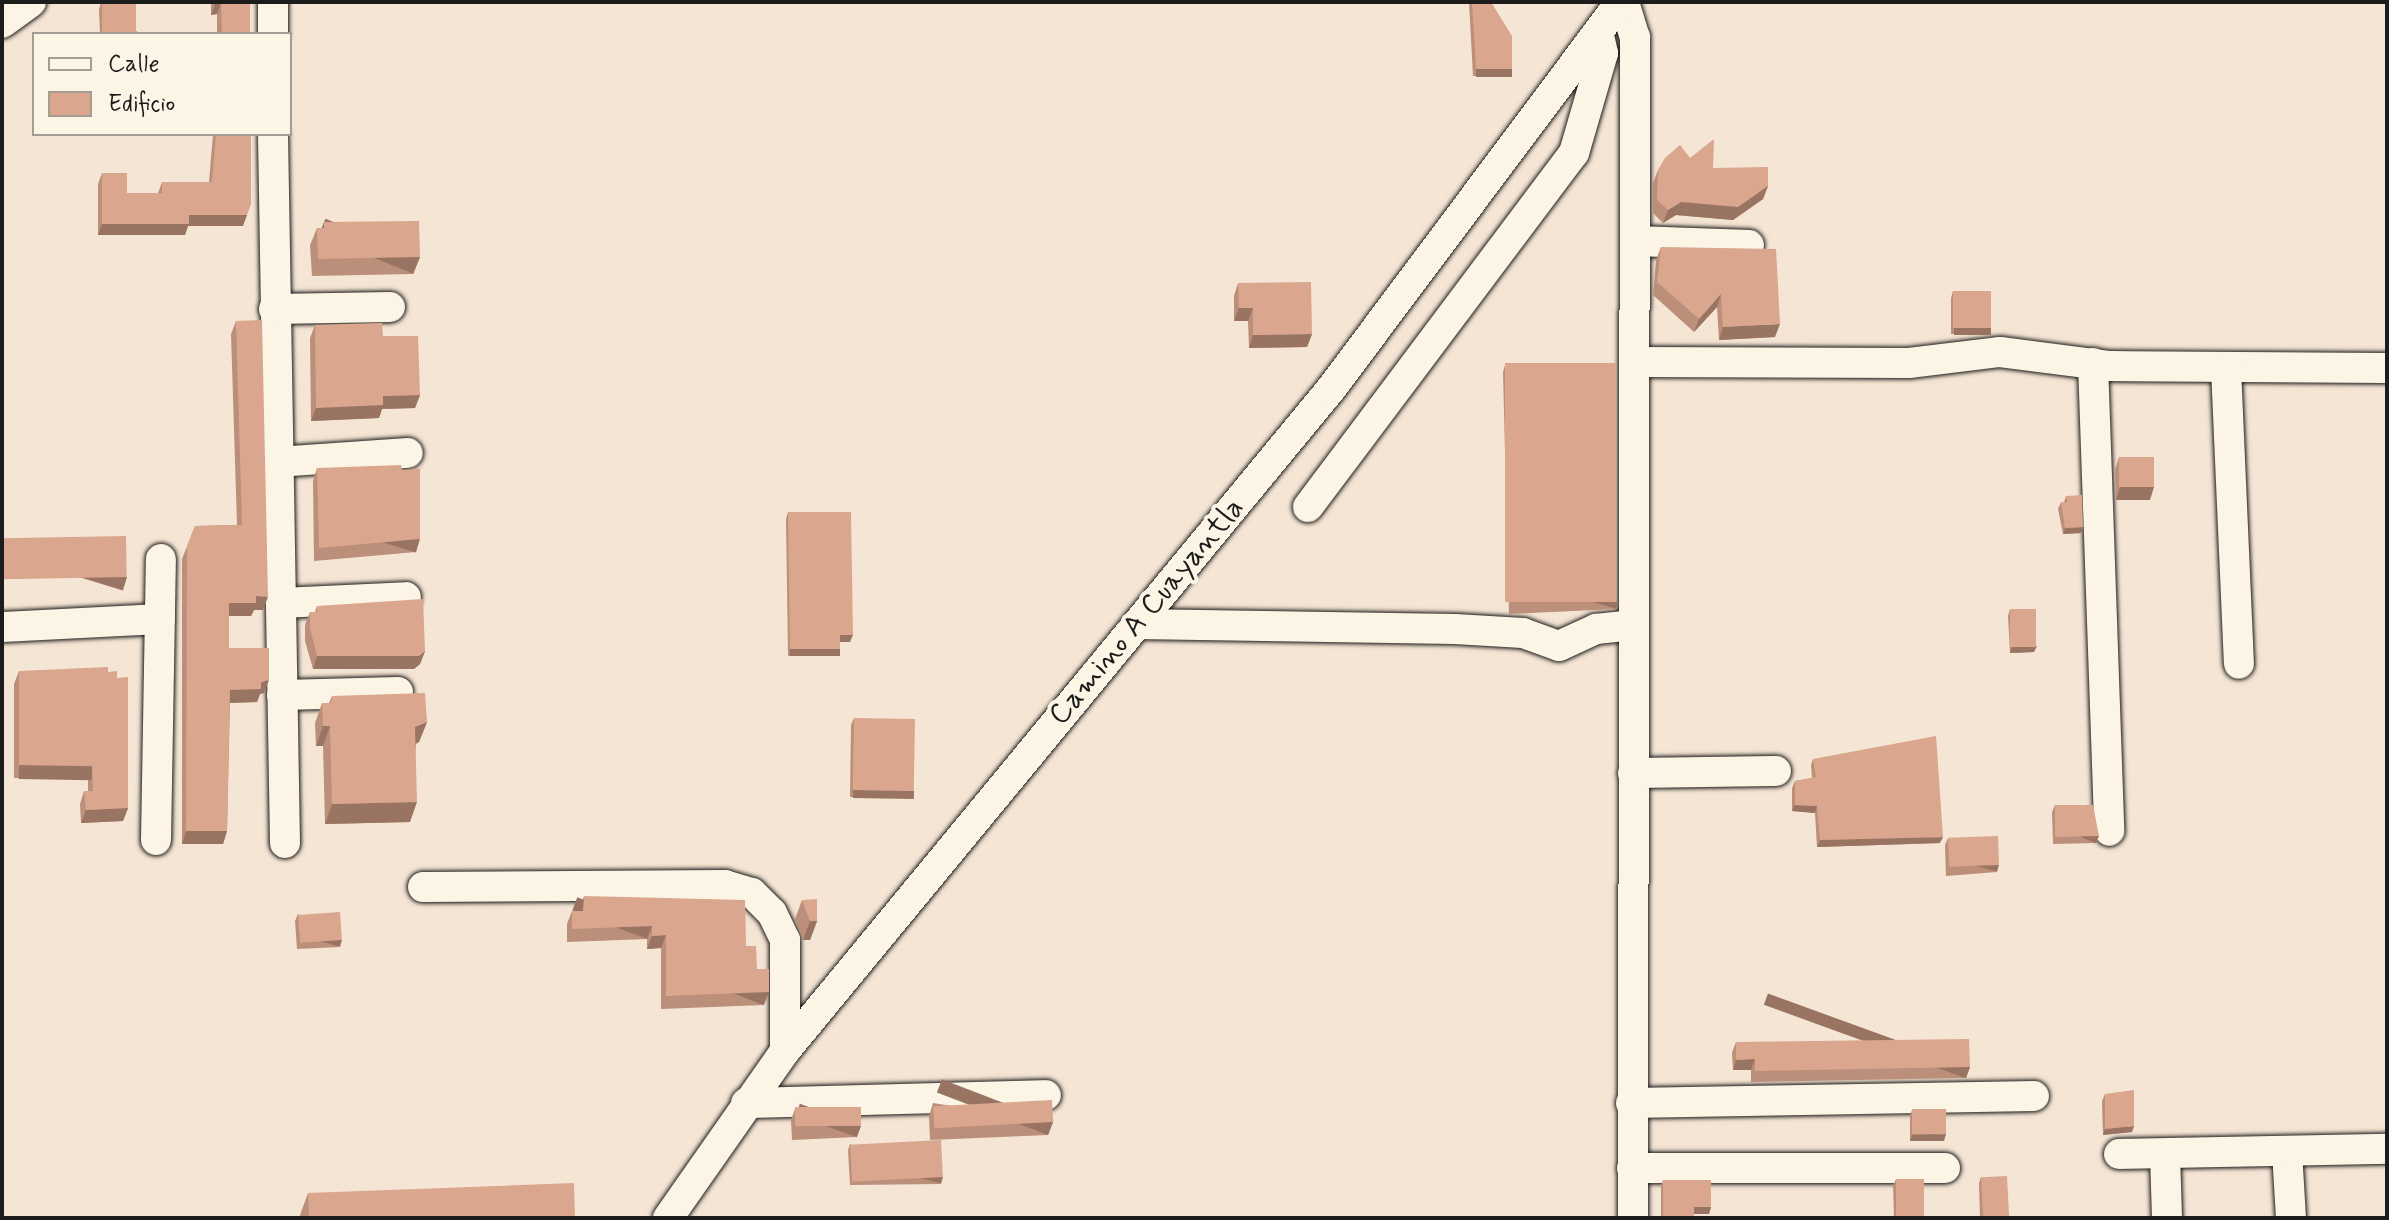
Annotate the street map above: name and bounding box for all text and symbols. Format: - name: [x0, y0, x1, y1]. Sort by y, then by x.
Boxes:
- legend: [32, 32, 292, 136]
- text: Calle: [108, 49, 160, 80]
- text: Edificio: [108, 89, 175, 120]
- street label: Camino A Cuayantla: [1041, 490, 1253, 734]

